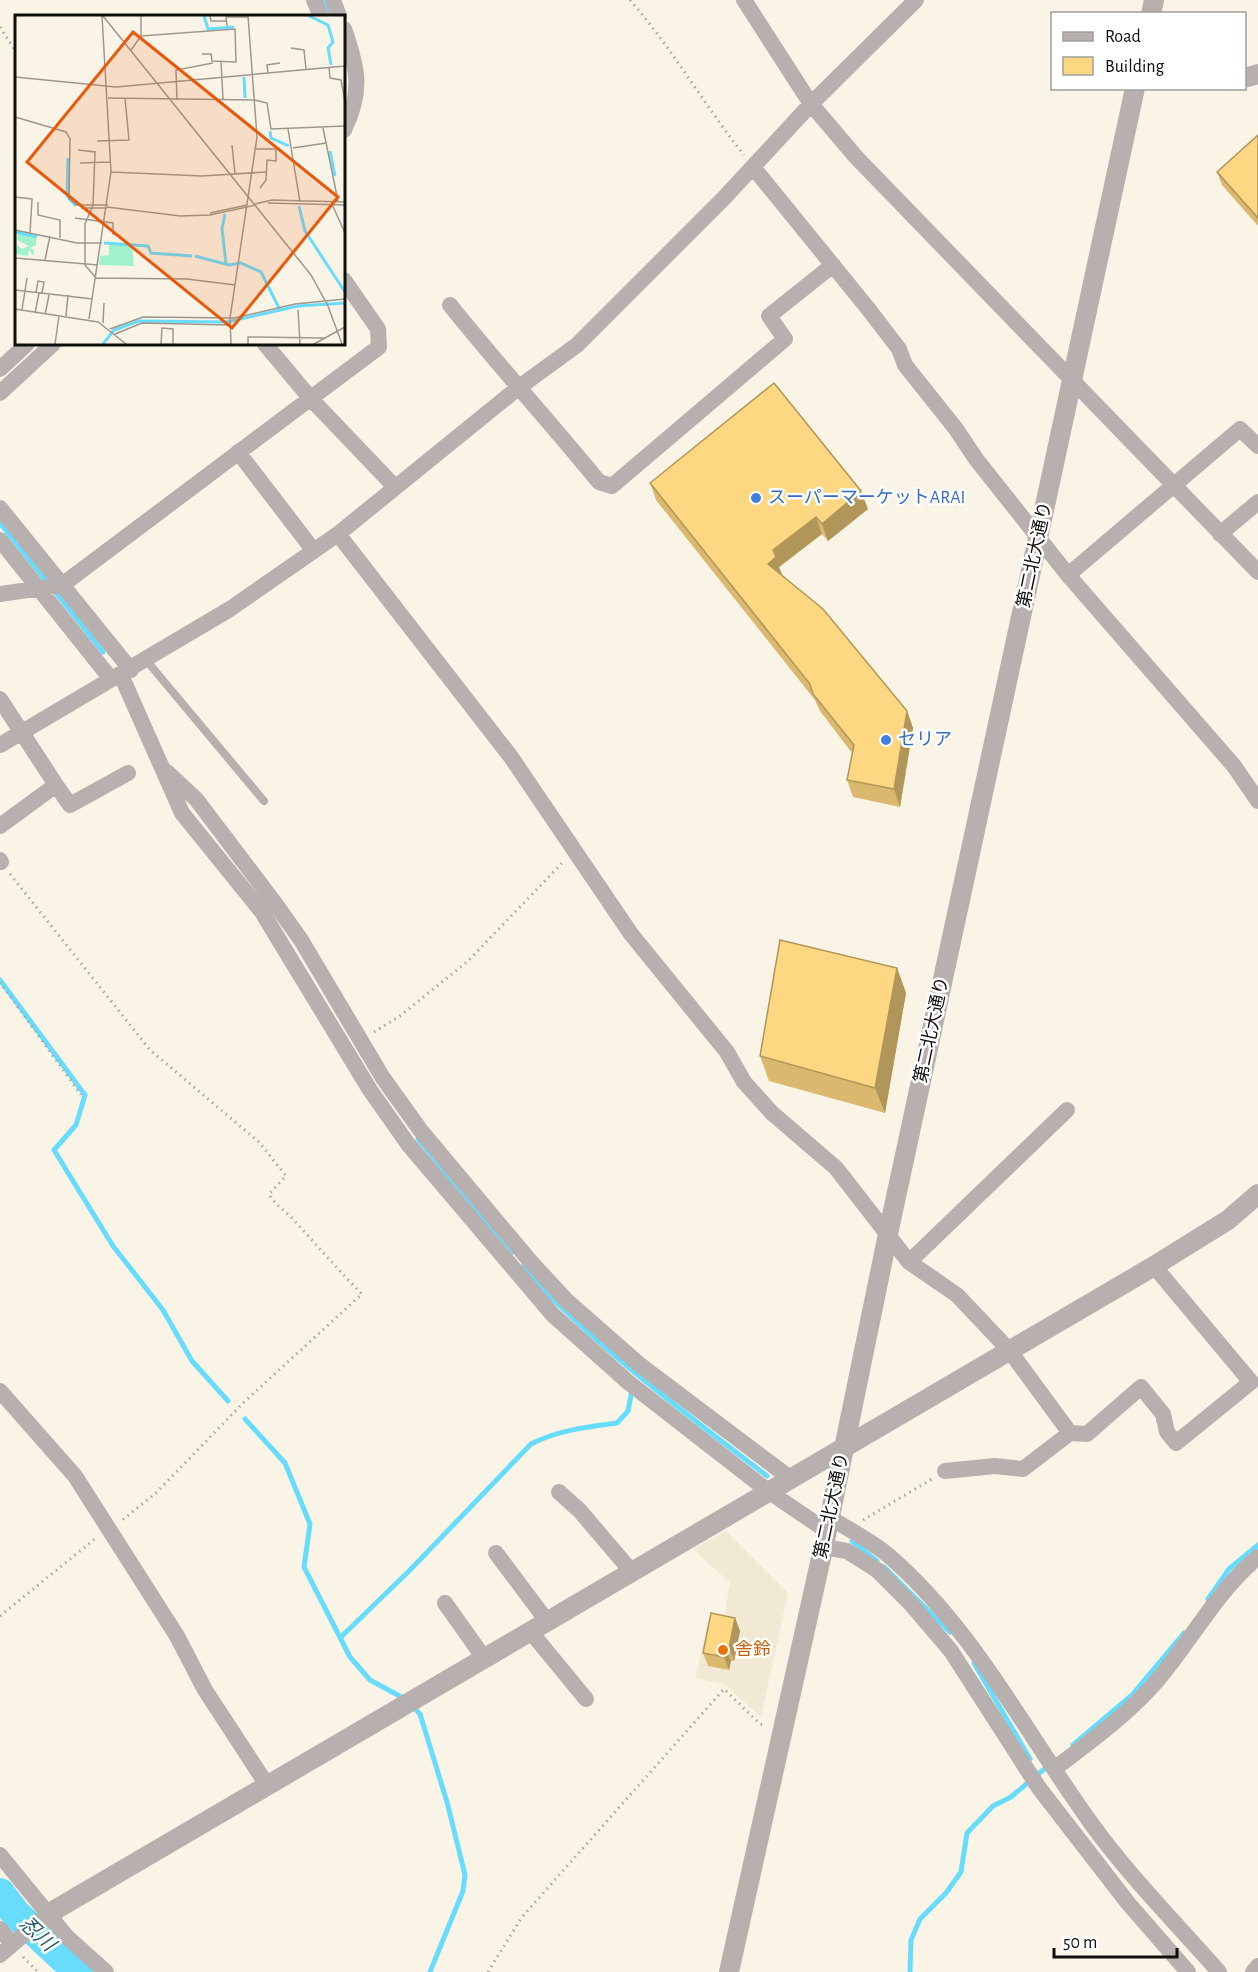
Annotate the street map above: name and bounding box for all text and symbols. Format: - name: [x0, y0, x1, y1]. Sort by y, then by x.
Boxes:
- legend: [1051, 12, 1246, 90]
- inset map: [15, 15, 345, 345]
- text: Road: [1105, 28, 1141, 46]
- text: Building: [1105, 58, 1165, 76]
- place label: スーパーマーケットARAI: [768, 488, 965, 507]
- marker: スーパーマーケットARAI: [749, 491, 763, 505]
- street label: 第二北大通り: [1013, 500, 1055, 610]
- place label: セリア: [898, 731, 952, 749]
- marker: セリア: [879, 733, 893, 747]
- street label: 第二北大通り: [910, 975, 952, 1085]
- street label: 第二北大通り: [810, 1451, 852, 1561]
- place label: 舎鈴: [735, 1640, 771, 1659]
- marker: 舎鈴: [716, 1643, 730, 1657]
- water label: 忍川: [16, 1913, 60, 1956]
- scale bar: [1054, 1921, 1177, 1959]
- text: 50 m: [1063, 1934, 1097, 1952]

